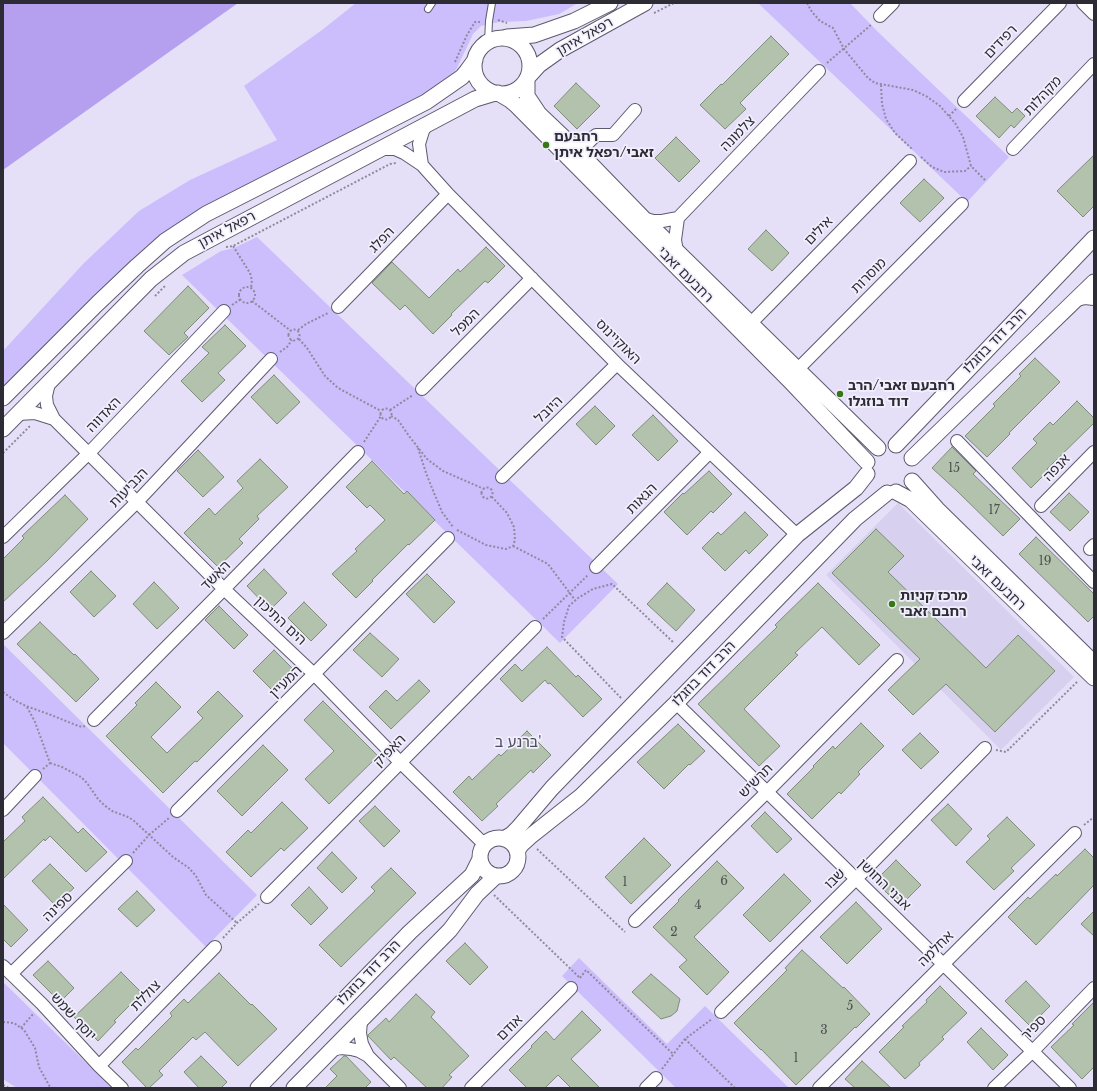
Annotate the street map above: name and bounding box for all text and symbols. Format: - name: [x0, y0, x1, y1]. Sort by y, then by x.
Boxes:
- street label: רפאל איתן: [554, 14, 616, 60]
- street label: רפידים: [981, 22, 1021, 62]
- street label: מקהלות: [1021, 73, 1065, 119]
- street label: צלמונה: [717, 113, 759, 155]
- place label: רחבעם זאבי/רפאל איתן: [554, 129, 654, 162]
- marker: רחבעם זאבי/רפאל איתן: [541, 140, 551, 150]
- street label: רפאל איתן: [196, 208, 258, 252]
- street label: אילים: [801, 213, 837, 249]
- street label: הפלג: [366, 224, 398, 256]
- street label: רחבעם זאבי: [654, 244, 716, 306]
- street label: מוסרות: [848, 255, 890, 297]
- street label: המפל: [448, 305, 484, 341]
- street label: הרב דוד בוזגלו: [960, 305, 1030, 377]
- street label: האוקיינוס: [592, 316, 644, 368]
- place label: רחבעם זאבי/הרב דוד בוזגלו: [848, 378, 955, 410]
- marker: רחבעם זאבי/הרב דוד בוזגלו: [835, 389, 845, 399]
- street label: היובל: [532, 393, 566, 427]
- street label: האדווה: [83, 394, 125, 436]
- street label: אנפה: [1040, 451, 1074, 485]
- house number: 15: [948, 462, 960, 476]
- street label: הנביעות: [106, 465, 152, 511]
- street label: הגאות: [623, 480, 661, 518]
- house number: 17: [988, 504, 1000, 518]
- street label: רחבעם זאבי: [965, 552, 1029, 614]
- house number: 19: [1038, 555, 1052, 569]
- street label: האשד: [198, 558, 234, 594]
- place label: מרכז קניות רחבם זאבי: [900, 588, 968, 620]
- street label: הים התיכון: [251, 593, 309, 649]
- marker: מרכז קניות רחבם זאבי: [887, 599, 897, 609]
- street label: הרב דוד בוזגלו: [669, 638, 739, 710]
- street label: המעיין: [266, 662, 306, 702]
- street label: האפיק: [370, 731, 410, 771]
- district label: ברנע ב': [495, 734, 541, 752]
- street label: תרשיש: [735, 760, 777, 802]
- street label: אבני החושן: [854, 856, 914, 914]
- street label: שבו: [821, 865, 849, 893]
- house number: 6: [720, 875, 728, 889]
- house number: 1: [622, 876, 628, 890]
- street label: ספינה: [39, 889, 77, 925]
- house number: 4: [694, 899, 702, 913]
- house number: 2: [670, 926, 678, 940]
- street label: אחלמה: [915, 928, 957, 970]
- street label: הרב דוד בוזגלו: [334, 937, 404, 1009]
- street label: צוללת: [127, 977, 165, 1015]
- street label: יוסף שמש: [47, 990, 99, 1044]
- house number: 5: [847, 1000, 853, 1014]
- street label: אודם: [493, 1011, 527, 1045]
- street label: ספיר: [1018, 1012, 1050, 1044]
- house number: 3: [820, 1024, 828, 1038]
- house number: 1: [793, 1052, 799, 1066]

